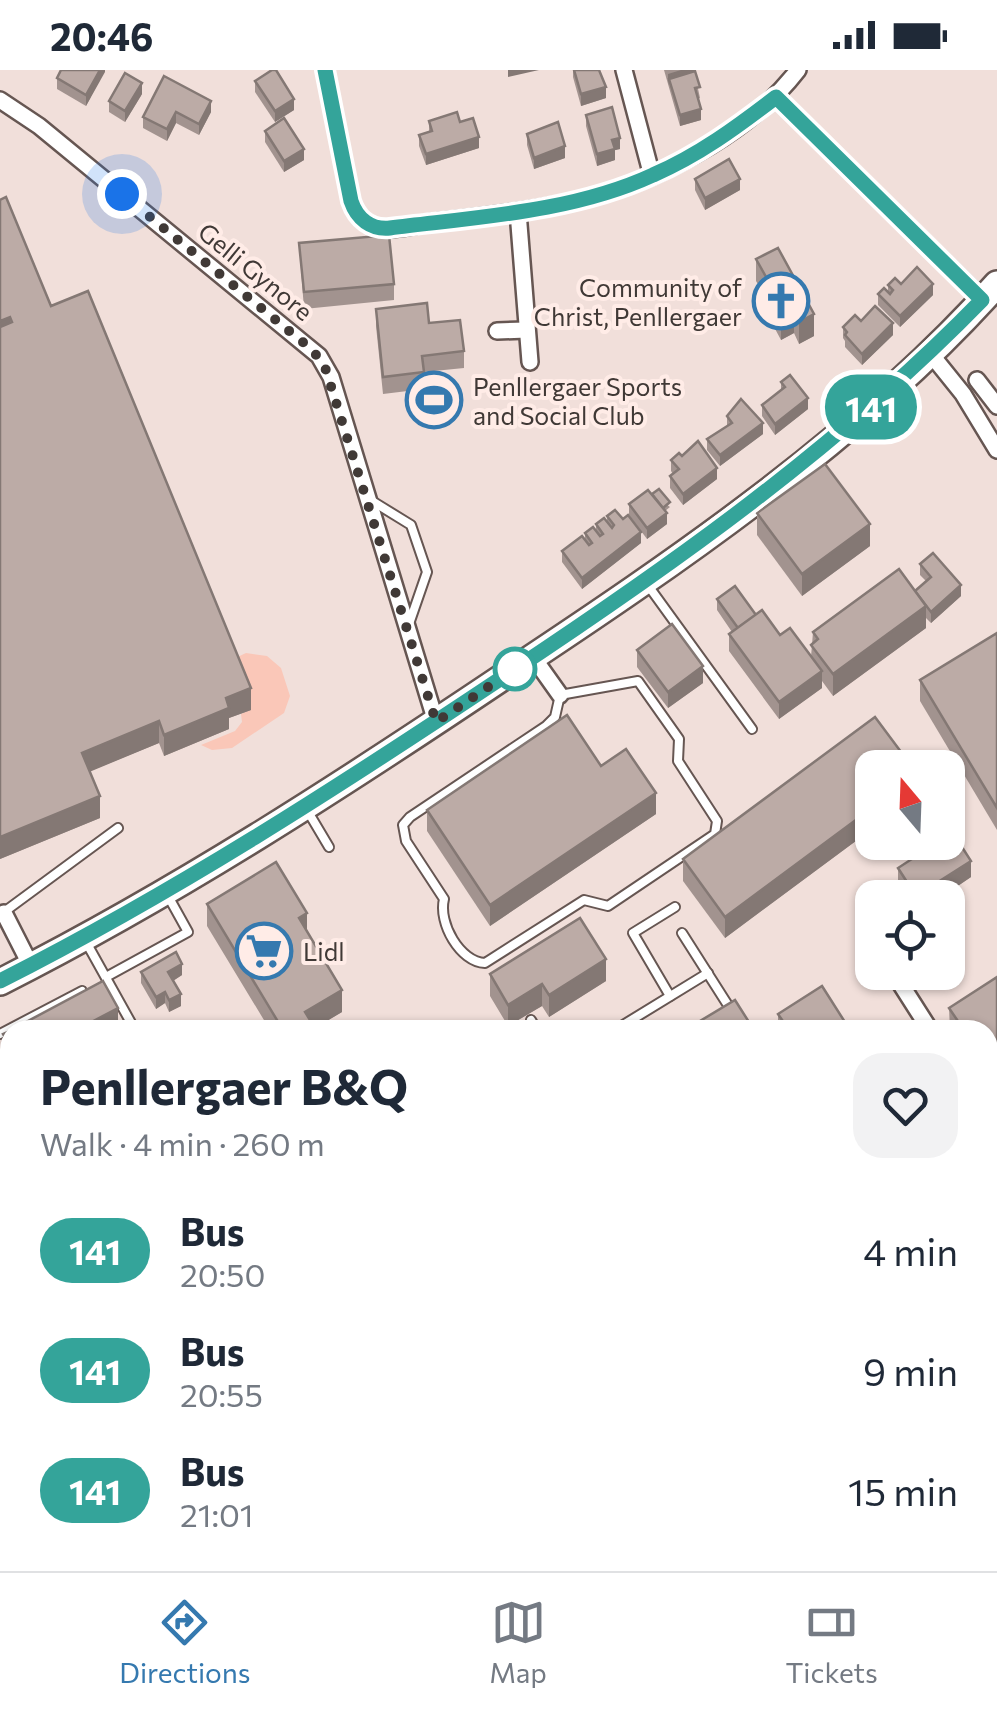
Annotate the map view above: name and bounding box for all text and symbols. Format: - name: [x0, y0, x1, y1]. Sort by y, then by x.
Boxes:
- text: 20:46: [50, 12, 153, 59]
- your location: [97, 169, 147, 219]
- street label: Gelli Gynore: [193, 216, 319, 326]
- church icon: Community of Christ, Penllergaer: [751, 271, 811, 331]
- place label: Community of Christ, Penllergaer: [534, 272, 742, 331]
- sports icon: Penllergaer Sports and Social Club: [404, 370, 464, 430]
- place label: Penllergaer Sports and Social Club: [473, 371, 682, 430]
- line badge: 141: [814, 374, 928, 440]
- text: 141: [845, 386, 897, 429]
- unlabelled marker: [494, 648, 536, 690]
- north arrow: [855, 750, 965, 860]
- map controls: [855, 750, 965, 990]
- button: locate: [855, 880, 965, 990]
- supermarket icon: Lidl: [234, 921, 294, 981]
- place label: Lidl: [303, 936, 345, 966]
- button: heart: [853, 1053, 958, 1158]
- text: Penllergaer B&Q: [40, 1056, 408, 1115]
- text: Walk · 4 min · 260 m: [40, 1123, 325, 1163]
- text: Bus: [180, 1207, 245, 1254]
- text: 4 min: [863, 1227, 958, 1274]
- text: 141: [69, 1229, 121, 1272]
- text: 20:50: [180, 1254, 265, 1294]
- text: Bus: [180, 1327, 245, 1374]
- text: 9 min: [863, 1347, 958, 1394]
- text: 141: [69, 1349, 121, 1392]
- text: 20:55: [180, 1374, 263, 1414]
- text: Bus: [180, 1447, 245, 1494]
- text: 15 min: [848, 1467, 958, 1514]
- text: 141: [69, 1469, 121, 1512]
- text: 21:01: [180, 1494, 254, 1534]
- tab: Directions: [119, 1595, 251, 1689]
- tab: Map: [489, 1595, 547, 1689]
- tab: Tickets: [785, 1595, 878, 1689]

